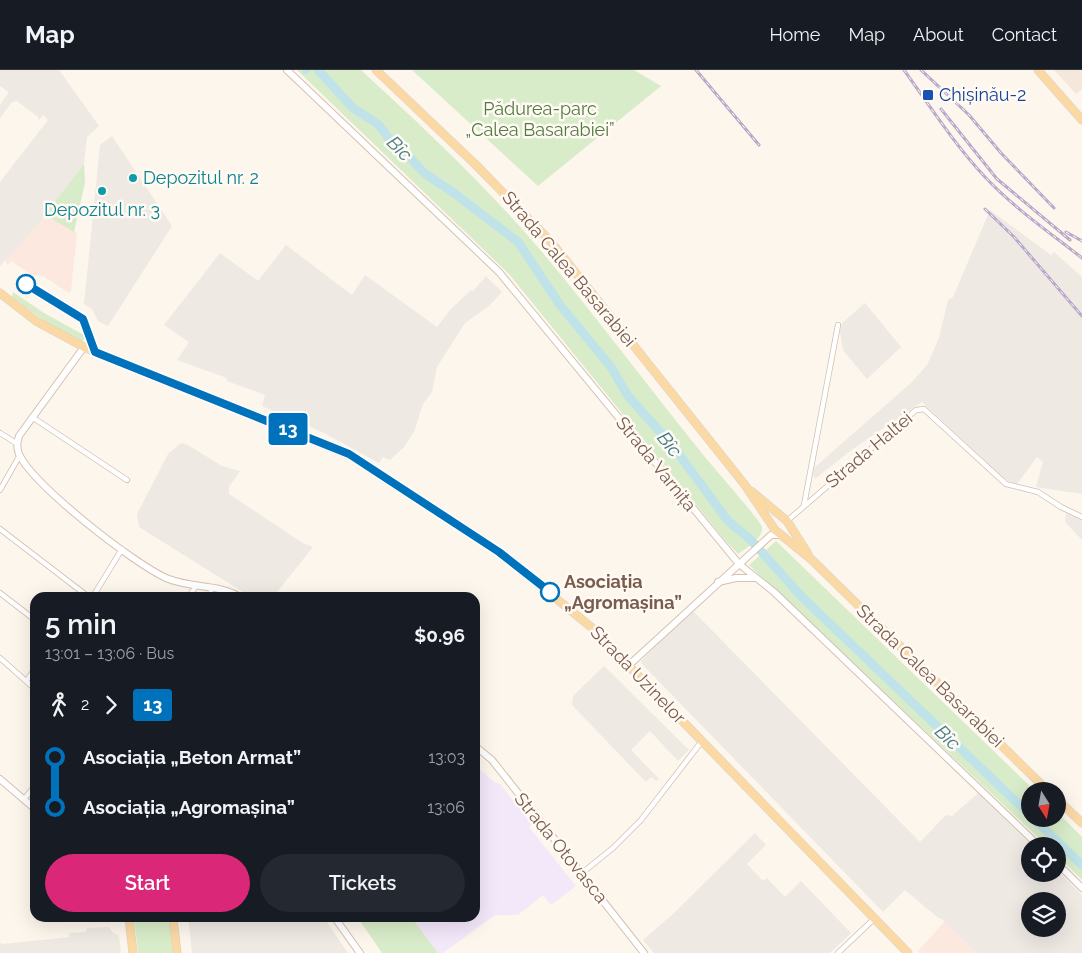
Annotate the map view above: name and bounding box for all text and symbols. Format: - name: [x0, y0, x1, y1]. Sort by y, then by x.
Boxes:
- text: Map: [25, 20, 75, 49]
- text: Home: [769, 24, 820, 45]
- text: Map: [848, 24, 885, 45]
- text: About: [913, 24, 964, 45]
- text: Contact: [992, 24, 1057, 45]
- place label: Chișinău-2: [939, 84, 1026, 105]
- marker: Chișinău-2: [921, 88, 935, 102]
- park label: Pădurea-parc „Calea Basarabiei”: [465, 98, 615, 140]
- water label: Bîc: [383, 131, 417, 165]
- place label: Depozitul nr. 2: [143, 167, 259, 188]
- marker: Depozitul nr. 2: [127, 172, 139, 184]
- marker: Depozitul nr. 3: [96, 185, 108, 197]
- street label: Strada Calea Basarabiei: [498, 187, 641, 351]
- place label: Depozitul nr. 3: [44, 199, 160, 220]
- unlabelled marker: [16, 274, 36, 294]
- street label: Strada Haltei: [821, 407, 916, 492]
- street label: Strada Varnița: [612, 412, 701, 515]
- line badge: 13: [266, 413, 310, 445]
- text: 13: [279, 418, 297, 439]
- water label: Bîc: [653, 427, 687, 461]
- place label: Asociația „Agromașina”: [564, 571, 682, 613]
- marker: Asociația „Agromașina”: [540, 582, 560, 602]
- street label: Strada Calea Basarabiei: [852, 600, 1008, 751]
- text: 5 min: [45, 608, 117, 641]
- street label: Strada Uzinelor: [586, 621, 691, 728]
- text: $0.96: [414, 624, 465, 646]
- text: 13:01 – 13:06 · Bus: [45, 644, 174, 663]
- icon: walk: [45, 691, 73, 719]
- icon: forward: [97, 691, 125, 719]
- text: 13: [143, 694, 162, 715]
- text: 2: [81, 695, 89, 714]
- water label: Bîc: [931, 720, 965, 754]
- text: Asociația „Beton Armat”: [83, 746, 301, 768]
- text: 13:03: [428, 748, 465, 767]
- north arrow: [1021, 782, 1066, 828]
- map controls: [1021, 782, 1066, 937]
- street label: Strada Otovasca: [510, 788, 612, 907]
- text: Asociația „Agromașina”: [83, 796, 295, 818]
- text: 13:06: [427, 798, 465, 817]
- button: locate: [1021, 837, 1066, 882]
- button: Start: [45, 854, 250, 912]
- button: Tickets: [260, 854, 465, 912]
- button: layers: [1021, 892, 1066, 937]

